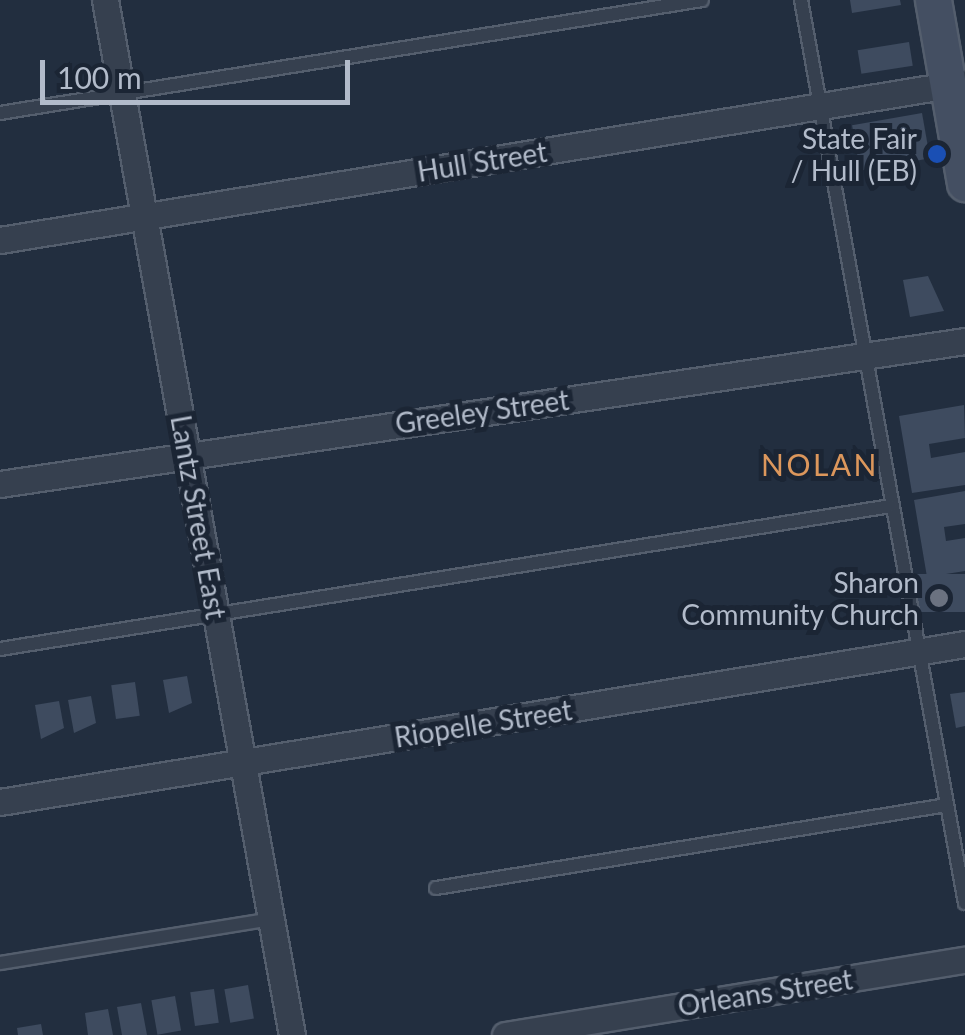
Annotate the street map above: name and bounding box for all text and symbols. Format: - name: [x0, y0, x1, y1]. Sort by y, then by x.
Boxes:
- scale bar: [45, 40, 355, 102]
- text: 100 m: [57, 59, 142, 95]
- place label: State Fair / Hull (EB): [791, 121, 917, 187]
- street label: Hull Street: [415, 134, 549, 188]
- marker: State Fair / Hull (EB): [926, 143, 948, 165]
- street label: Greeley Street: [393, 382, 571, 440]
- street label: Lantz Street East: [165, 412, 233, 622]
- district label: NOLAN: [761, 446, 879, 482]
- place label: Sharon Community Church: [680, 565, 919, 631]
- marker: Sharon Community Church: [928, 587, 950, 609]
- street label: Riopelle Street: [392, 692, 574, 754]
- street label: Orleans Street: [675, 962, 855, 1022]

